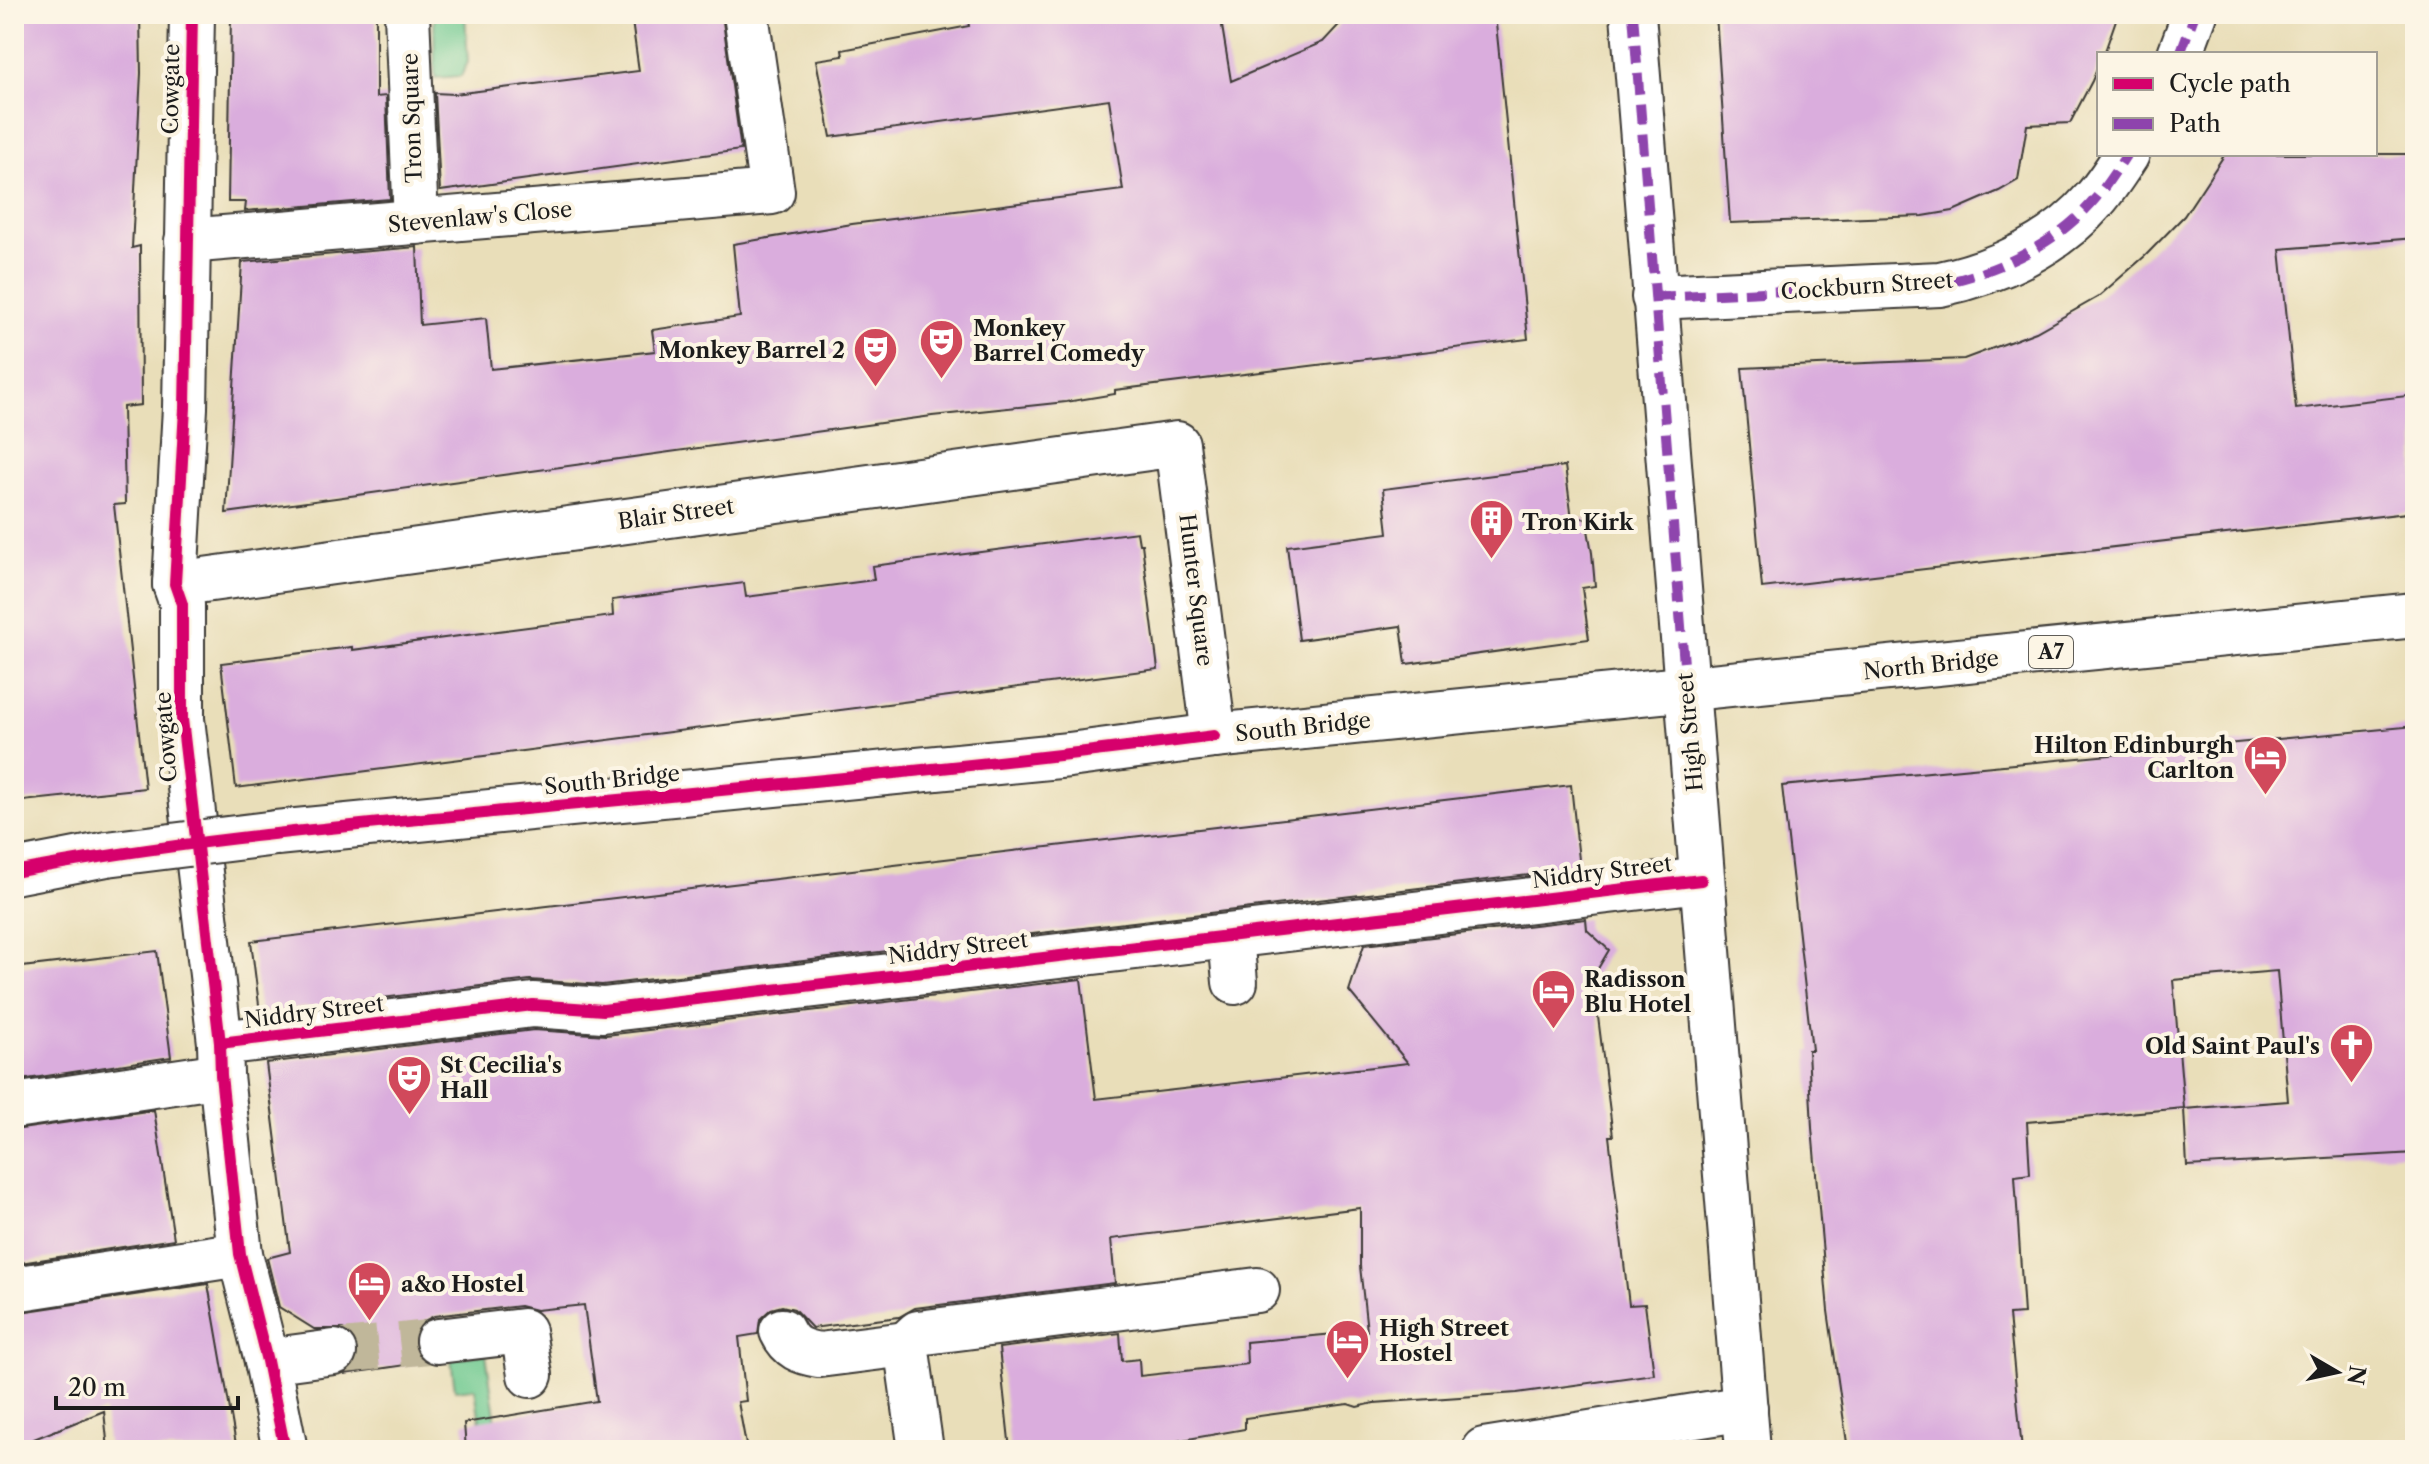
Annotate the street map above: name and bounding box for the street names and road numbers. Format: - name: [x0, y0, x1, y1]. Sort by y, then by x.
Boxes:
- street label: Cowgate: [157, 43, 185, 135]
- street label: Tron Square: [396, 52, 428, 184]
- street label: Stevenlaw's Close: [387, 195, 573, 239]
- street label: Cockburn Street: [1780, 266, 1954, 305]
- street label: Blair Street: [616, 492, 736, 536]
- street label: Hunter Square: [1173, 512, 1219, 668]
- road number: A7: [2029, 636, 2073, 668]
- street label: North Bridge: [1862, 644, 2000, 686]
- street label: High Street: [1671, 671, 1709, 793]
- street label: Cowgate: [149, 691, 183, 783]
- street label: South Bridge: [1234, 706, 1372, 748]
- street label: South Bridge: [543, 759, 681, 801]
- street label: Niddry Street: [1531, 850, 1674, 894]
- street label: Niddry Street: [887, 926, 1030, 970]
- street label: Niddry Street: [243, 990, 386, 1034]

